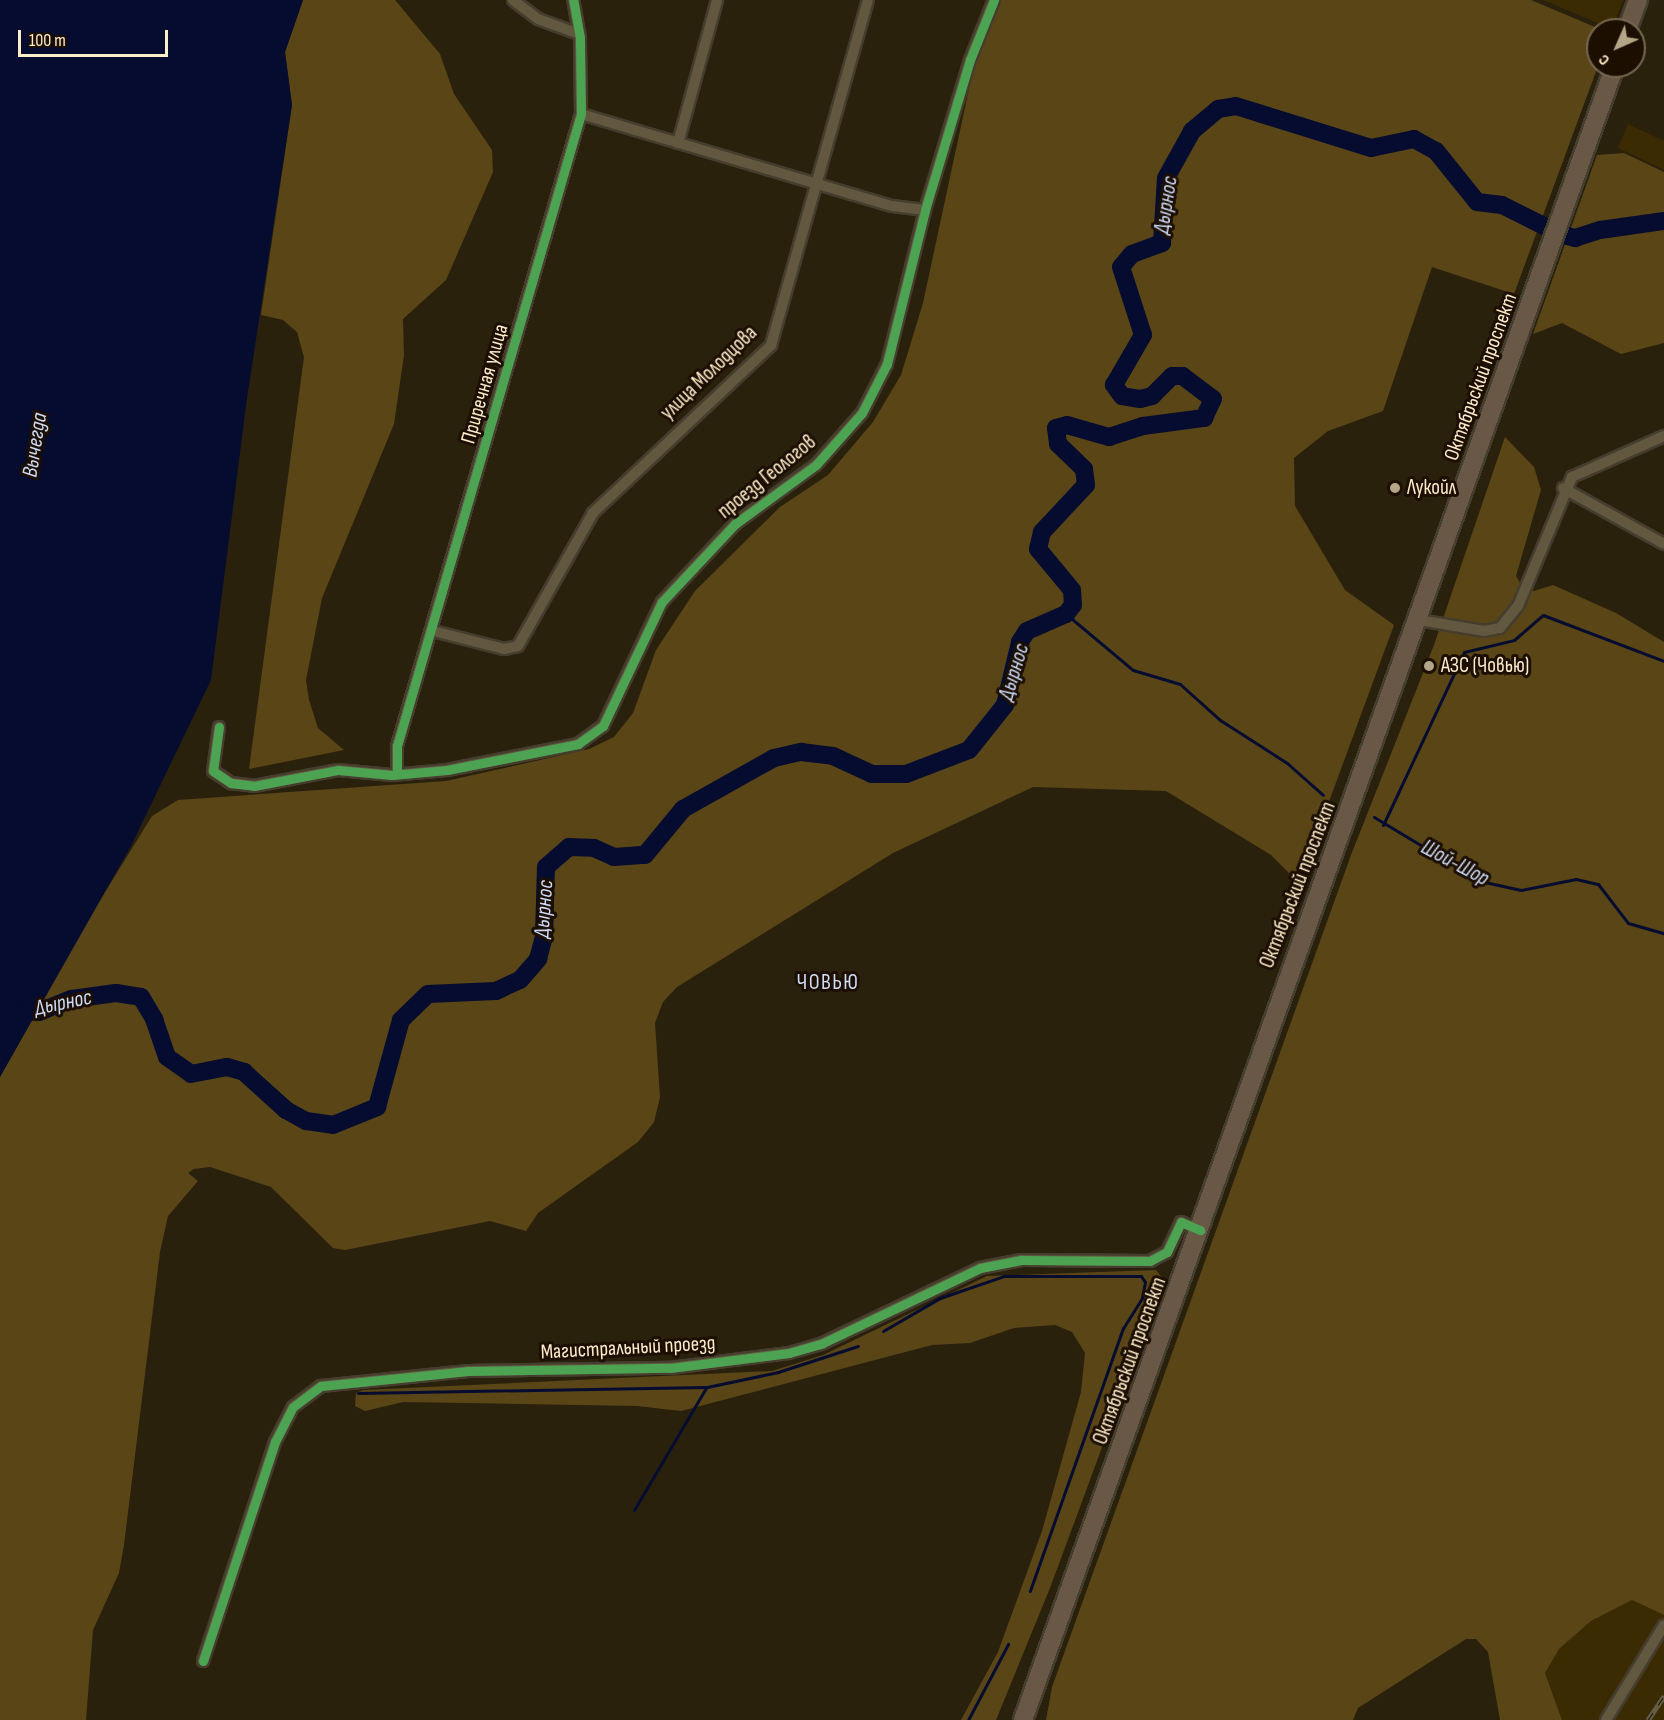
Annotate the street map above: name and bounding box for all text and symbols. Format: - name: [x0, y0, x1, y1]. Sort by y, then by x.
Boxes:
- scale bar: [21, 18, 171, 56]
- north arrow: [1586, 18, 1646, 78]
- text: 100 m: [29, 30, 66, 51]
- text: С: [1595, 50, 1614, 69]
- water label: Дырнос: [1148, 174, 1184, 236]
- street label: Октябрьский проспект: [1439, 290, 1523, 464]
- street label: Приречная улица: [456, 321, 514, 447]
- street label: улица Молодцова: [655, 321, 763, 425]
- water label: Вычегда: [17, 411, 53, 479]
- street label: проезд Геологов: [713, 430, 821, 524]
- place label: Лукойл: [1407, 475, 1456, 501]
- marker: Лукойл: [1388, 481, 1402, 495]
- water label: Дырнос: [993, 640, 1035, 704]
- place label: АЗС (Човью): [1441, 653, 1529, 679]
- marker: АЗС (Човью): [1422, 659, 1436, 673]
- street label: Октябрьский проспект: [1255, 798, 1341, 972]
- water label: Шой-Шор: [1416, 834, 1494, 892]
- water label: Дырнос: [529, 879, 559, 939]
- district label: ЧОВЬЮ: [796, 970, 860, 996]
- water label: Дырнос: [32, 984, 94, 1022]
- street label: Октябрьский проспект: [1088, 1274, 1172, 1448]
- street label: Магистральный проезд: [540, 1331, 716, 1365]

